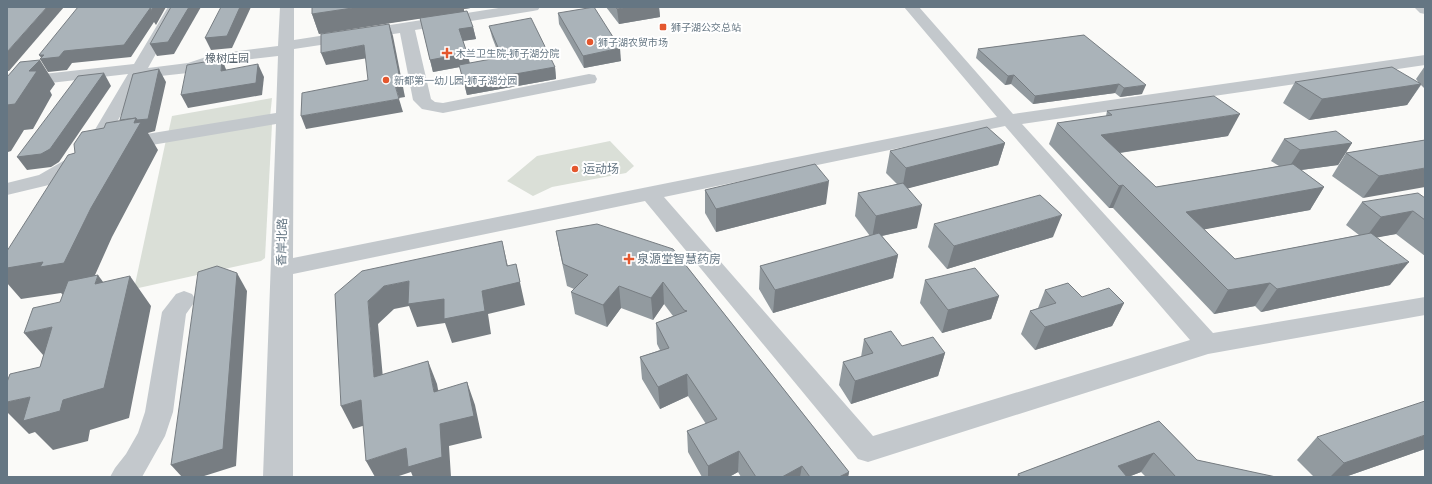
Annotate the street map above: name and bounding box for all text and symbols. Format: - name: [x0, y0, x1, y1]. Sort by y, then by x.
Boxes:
- marker: 狮子湖公交总站: [658, 22, 668, 32]
- place label: 狮子湖公交总站: [671, 22, 741, 33]
- marker: 狮子湖农贸市场: [585, 37, 595, 47]
- place label: 狮子湖农贸市场: [598, 37, 668, 48]
- marker: 木兰卫生院-狮子湖分院: [441, 47, 453, 59]
- place label: 木兰卫生院-狮子湖分院: [456, 48, 559, 59]
- district label: 橡树庄园: [205, 52, 249, 64]
- marker: 新都第一幼儿园-狮子湖分园: [381, 75, 391, 85]
- place label: 新都第一幼儿园-狮子湖分园: [394, 75, 517, 86]
- place label: 运动场: [583, 162, 619, 176]
- marker: 运动场: [570, 164, 580, 174]
- street label: 香岸北路: [275, 218, 289, 266]
- place label: 泉源堂智慧药房: [637, 252, 721, 266]
- marker: 泉源堂智慧药房: [624, 254, 634, 264]

